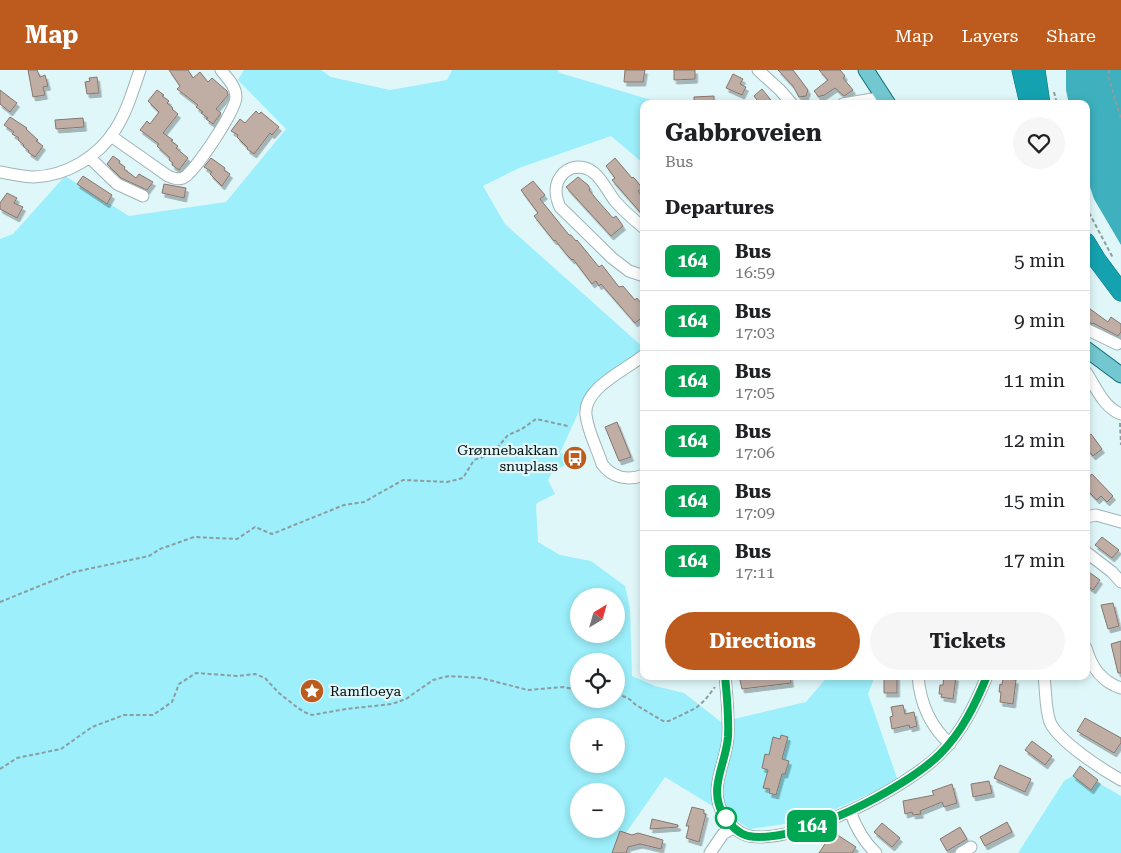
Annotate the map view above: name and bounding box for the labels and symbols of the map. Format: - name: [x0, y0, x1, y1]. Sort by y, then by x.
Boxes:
- place label: Grønnebakkan snuplass: [457, 442, 558, 474]
- bus stop icon: Grønnebakkan snuplass: [562, 445, 588, 471]
- north arrow: [570, 588, 625, 642]
- place icon: Ramfloeya: [299, 678, 325, 704]
- place label: Ramfloeya: [330, 683, 401, 699]
- unlabelled marker: [715, 807, 737, 829]
- line badge: 164: [783, 810, 841, 842]

